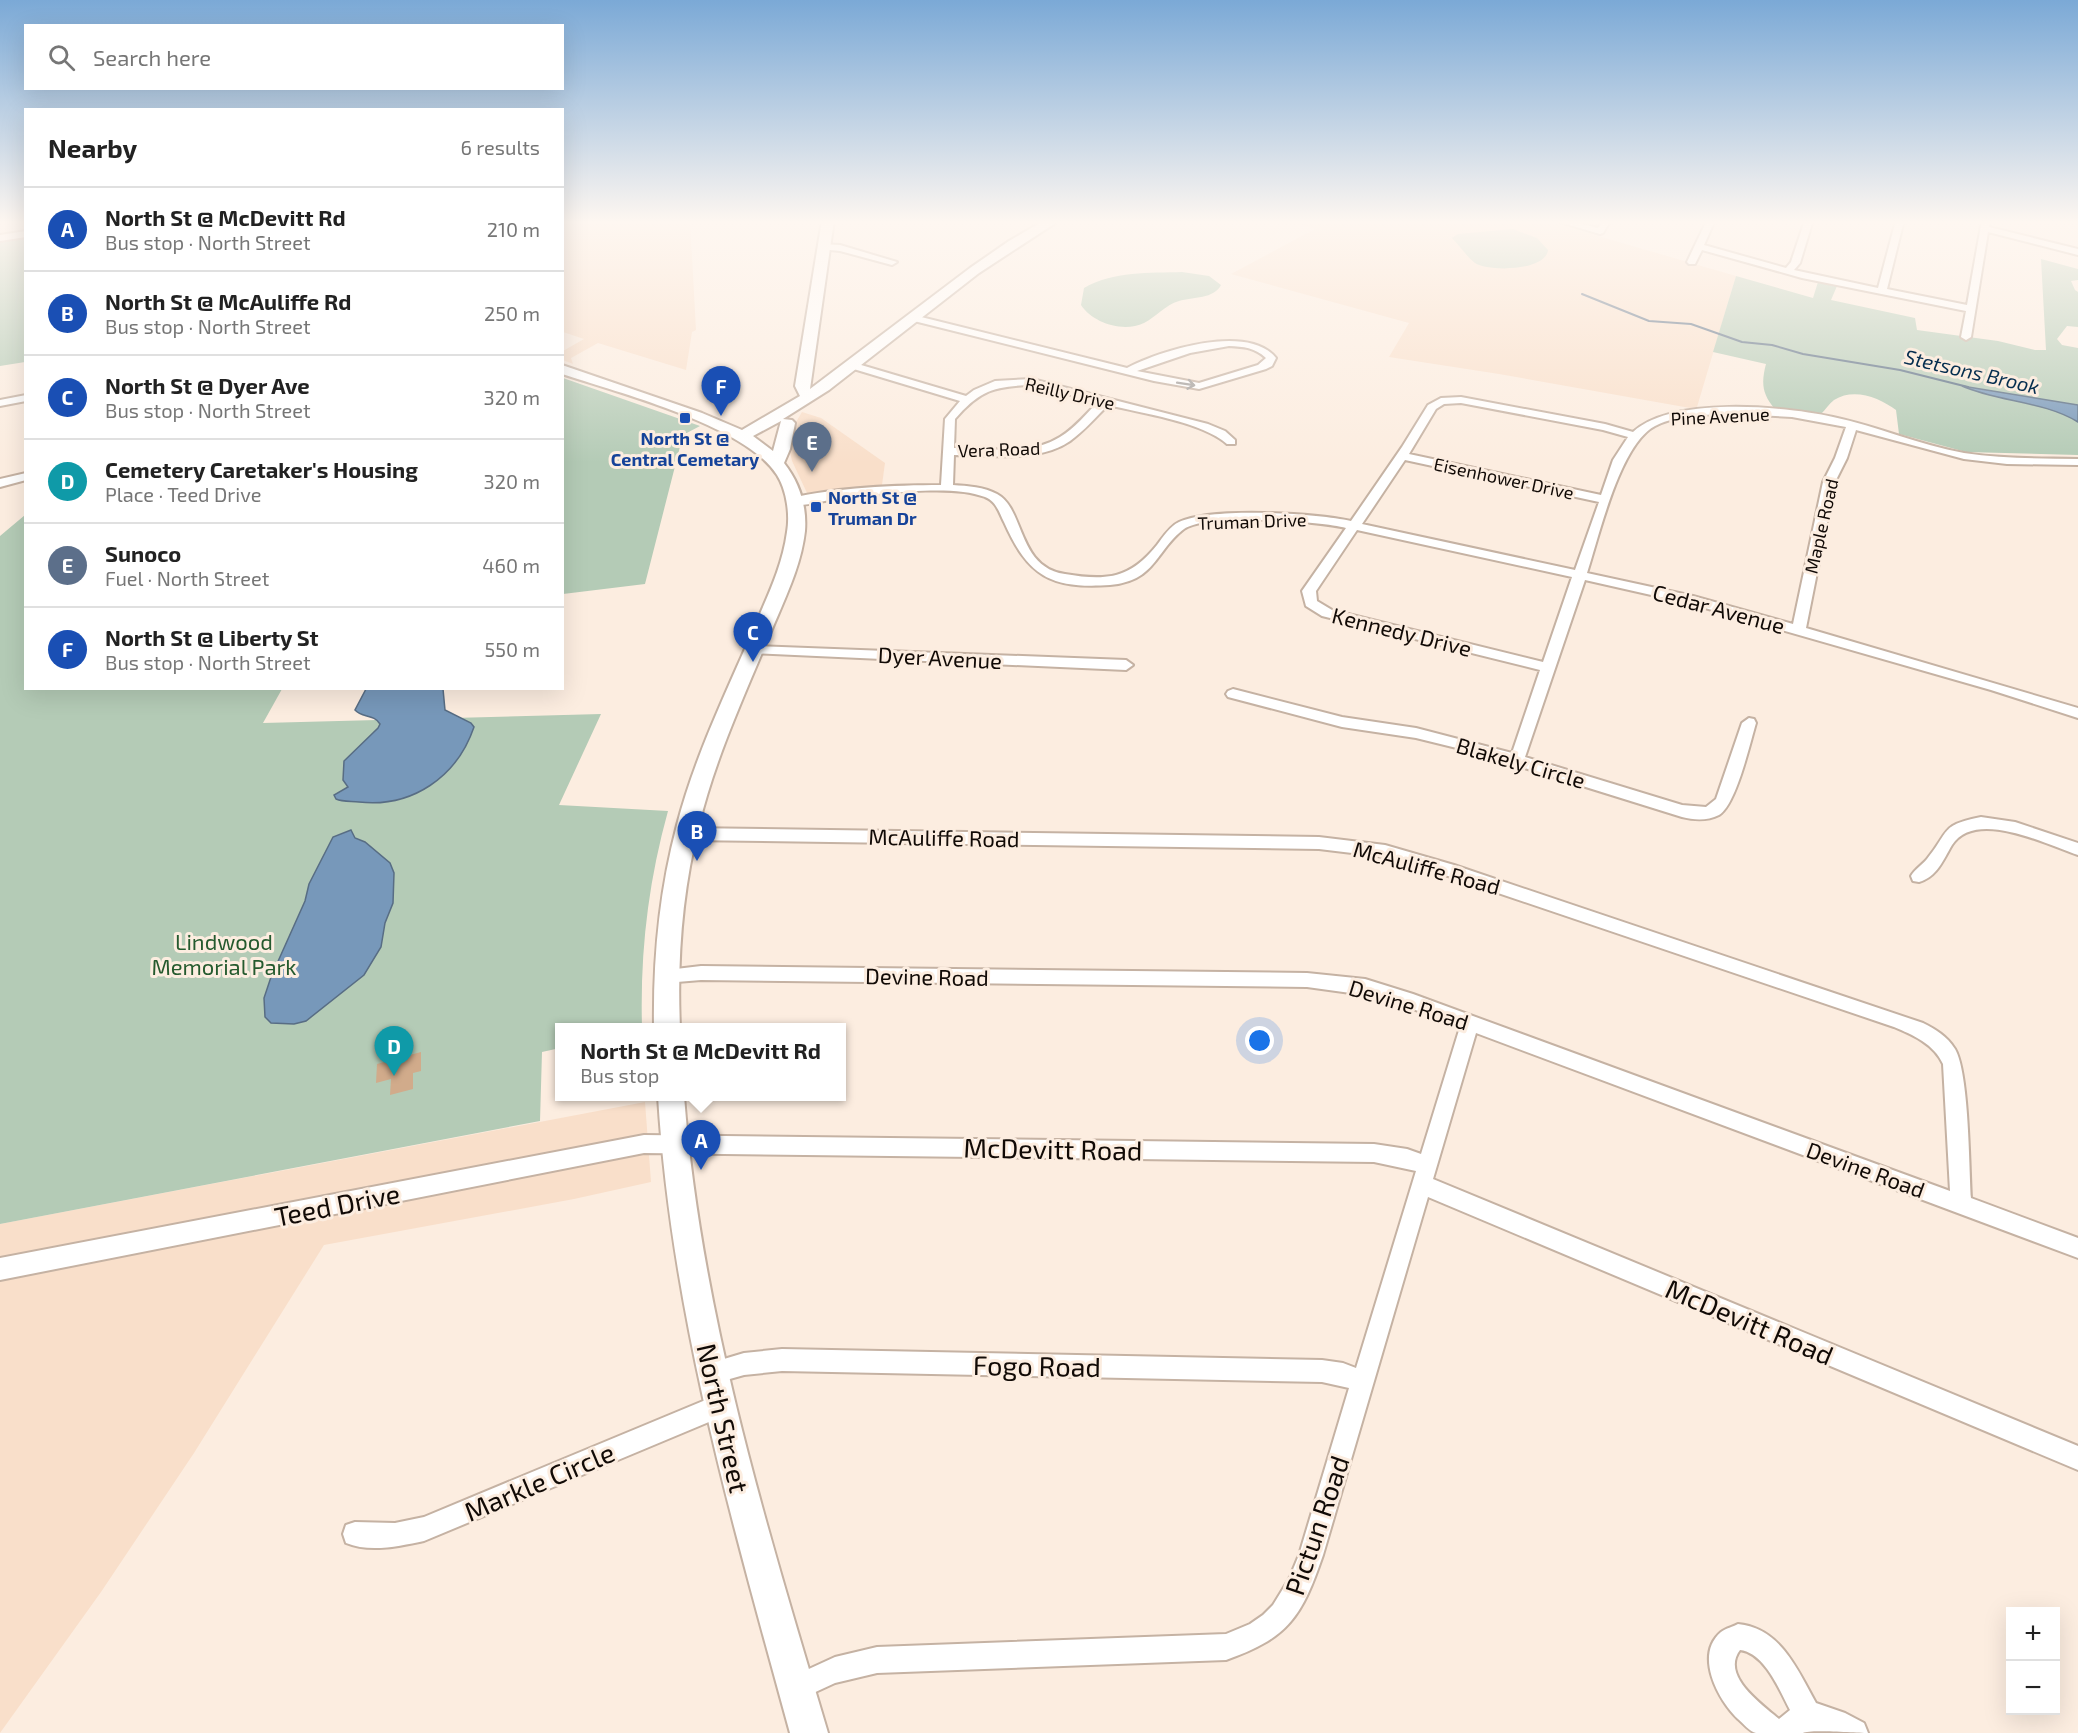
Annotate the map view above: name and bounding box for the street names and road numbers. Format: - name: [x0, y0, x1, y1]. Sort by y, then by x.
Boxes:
- street label: Reilly Drive: [1023, 372, 1117, 414]
- street label: Pine Avenue: [1670, 402, 1770, 430]
- street label: Vera Road: [957, 437, 1041, 461]
- street label: Eisenhower Drive: [1432, 452, 1576, 504]
- street label: Maple Road: [1799, 476, 1843, 576]
- street label: Truman Drive: [1197, 508, 1307, 534]
- street label: Cedar Avenue: [1650, 578, 1788, 638]
- street label: Kennedy Drive: [1330, 601, 1474, 661]
- street label: Dyer Avenue: [877, 641, 1003, 673]
- street label: Blakely Circle: [1454, 731, 1588, 793]
- street label: McAuliffe Road: [868, 823, 1020, 851]
- street label: McAuliffe Road: [1351, 835, 1503, 899]
- street label: Devine Road: [865, 962, 989, 990]
- street label: Devine Road: [1346, 973, 1472, 1035]
- street label: McDevitt Road: [963, 1130, 1143, 1166]
- street label: Devine Road: [1803, 1136, 1929, 1202]
- street label: Teed Drive: [271, 1176, 403, 1232]
- street label: McDevitt Road: [1661, 1271, 1839, 1371]
- street label: North Street: [691, 1340, 757, 1496]
- street label: Fogo Road: [973, 1348, 1101, 1383]
- street label: Markle Circle: [459, 1435, 619, 1527]
- street label: Pictun Road: [1277, 1451, 1355, 1599]

